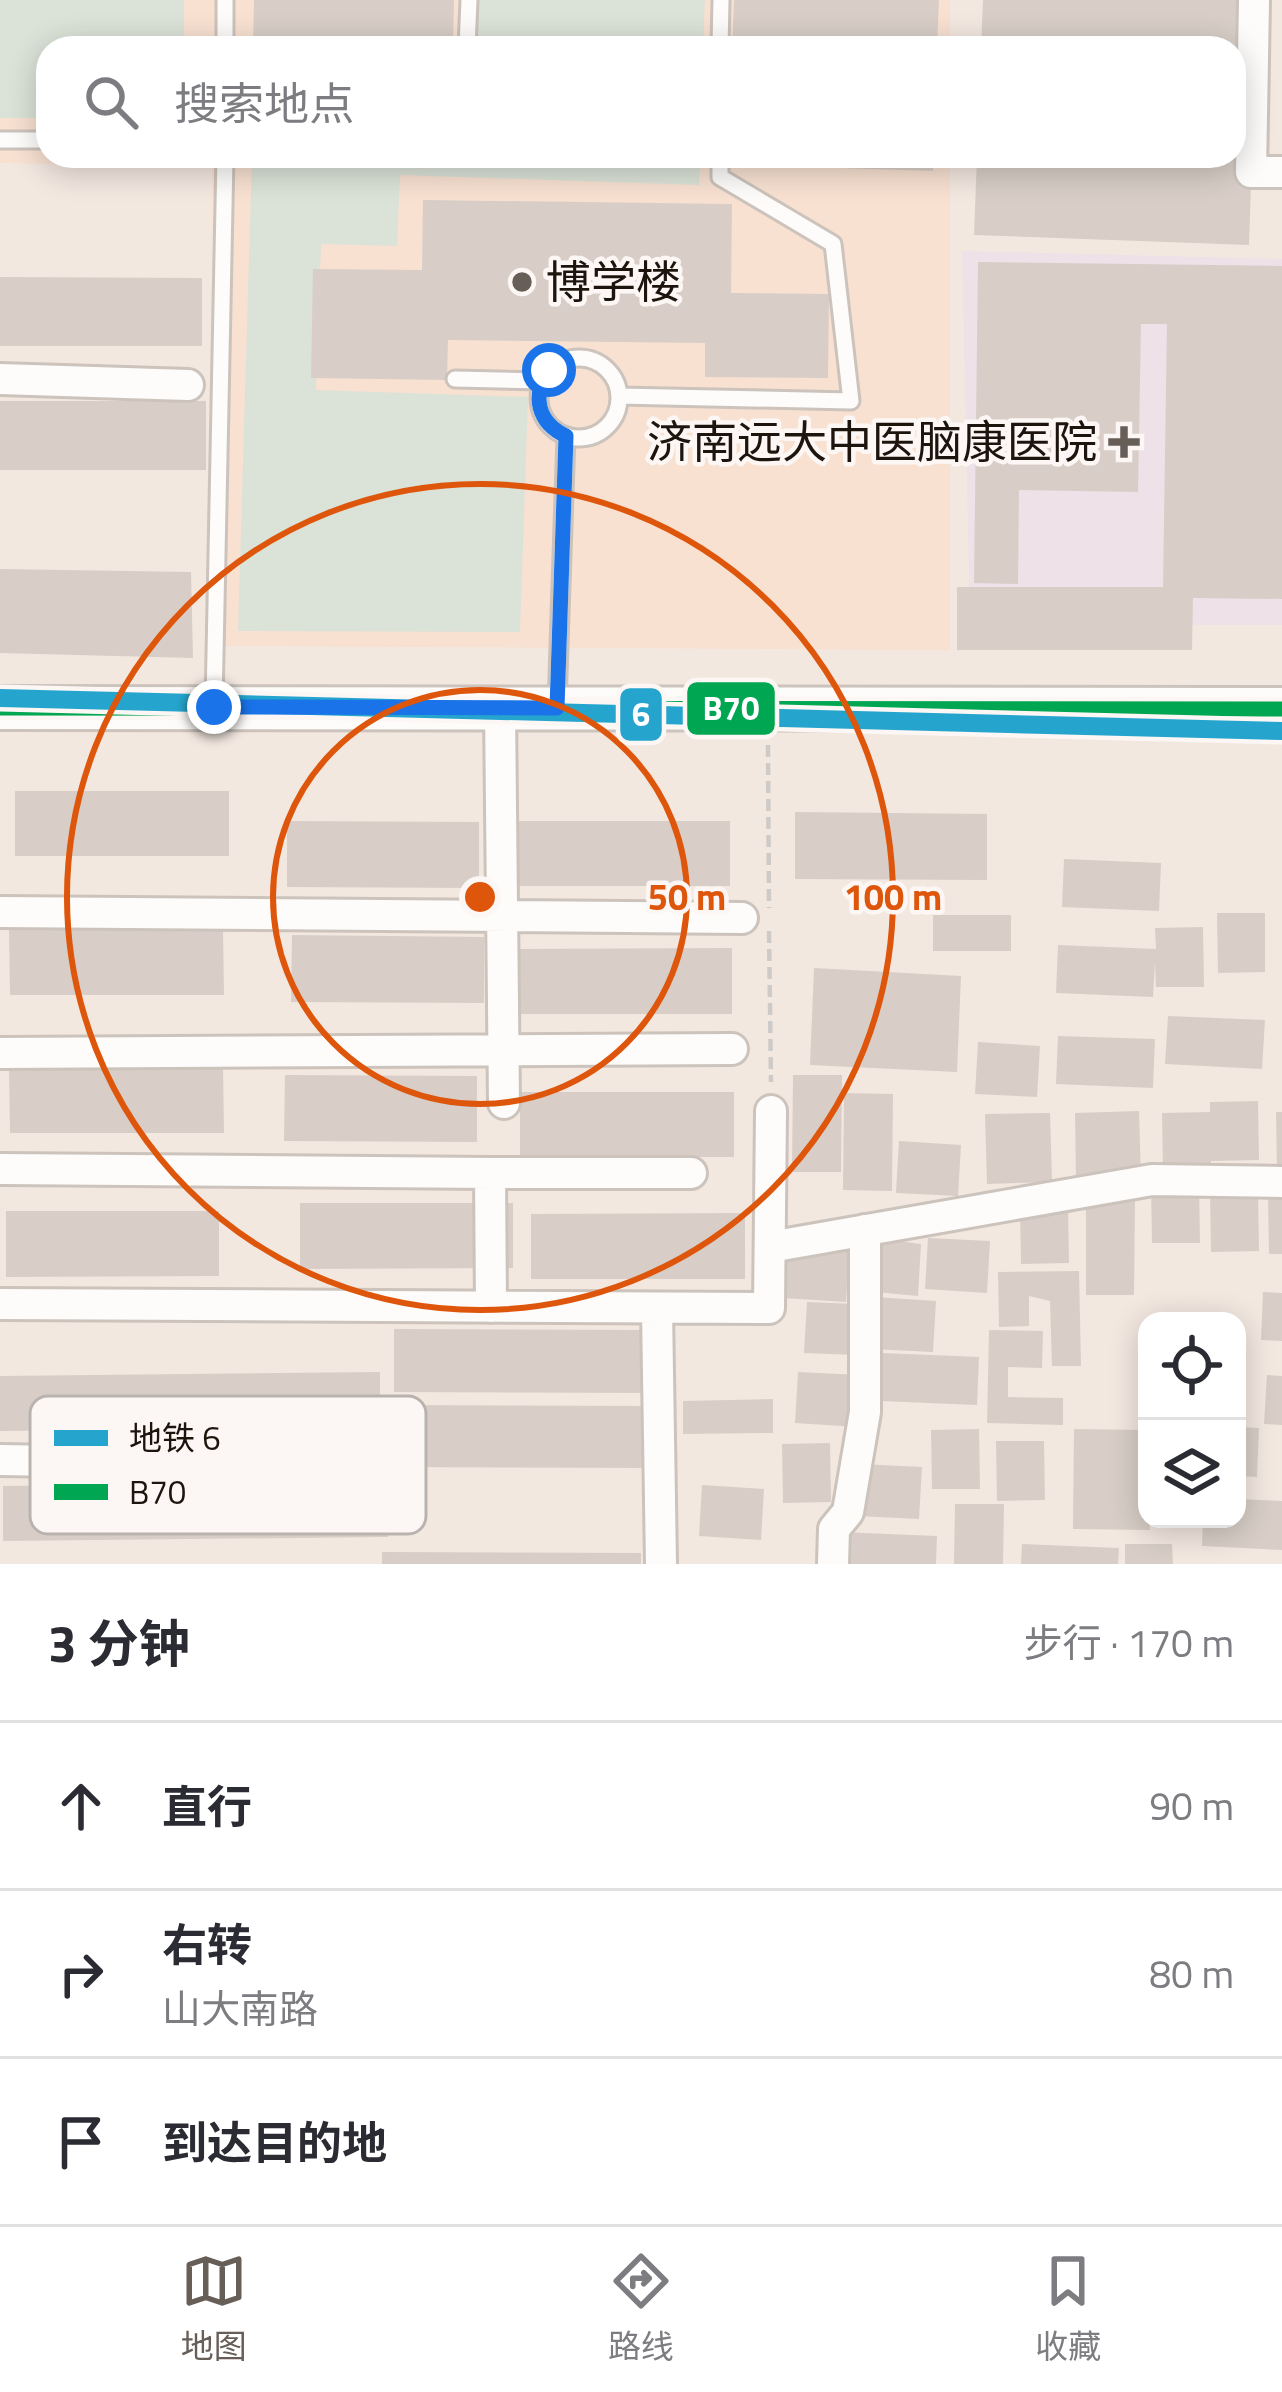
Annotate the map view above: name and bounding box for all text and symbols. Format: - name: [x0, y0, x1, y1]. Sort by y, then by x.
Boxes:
- search box: [36, 36, 1246, 168]
- icon: search: [78, 69, 144, 135]
- text: 搜索地点: [174, 69, 354, 137]
- place label: 博学楼: [546, 247, 681, 315]
- marker: 博学楼: [509, 269, 535, 295]
- route start: [522, 343, 576, 397]
- place label: 济南远大中医脑康医院: [647, 407, 1097, 475]
- marker: 济南远大中医脑康医院: [1108, 426, 1140, 458]
- route end: [187, 680, 241, 734]
- line badge: B70: [685, 680, 777, 737]
- text: B70: [702, 683, 760, 733]
- line badge: 6: [618, 686, 664, 743]
- text: 6: [632, 689, 650, 739]
- text: 50 m: [648, 869, 726, 924]
- text: 100 m: [844, 869, 942, 924]
- centre of rings: [459, 876, 501, 918]
- map controls: [1138, 1312, 1246, 1528]
- button: locate: [1138, 1312, 1246, 1420]
- legend: [30, 1396, 426, 1534]
- text: 地铁 6: [129, 1413, 221, 1463]
- button: layers: [1138, 1420, 1246, 1528]
- text: B70: [129, 1467, 186, 1517]
- text: 3 分钟: [48, 1604, 190, 1682]
- text: 步行 · 170 m: [1024, 1613, 1234, 1672]
- text: 直行: [162, 1772, 252, 1840]
- icon: ahead: [48, 1773, 114, 1839]
- text: 90 m: [1149, 1776, 1234, 1835]
- text: 右转: [162, 1910, 252, 1978]
- icon: right: [48, 1941, 114, 2007]
- text: 80 m: [1149, 1944, 1234, 2003]
- text: 山大南路: [162, 1979, 318, 2038]
- text: 到达目的地: [162, 2108, 387, 2176]
- icon: arrive: [48, 2109, 114, 2175]
- tab: 地图: [181, 2248, 247, 2371]
- tab: 路线: [608, 2248, 674, 2371]
- tab: 收藏: [1035, 2248, 1101, 2371]

